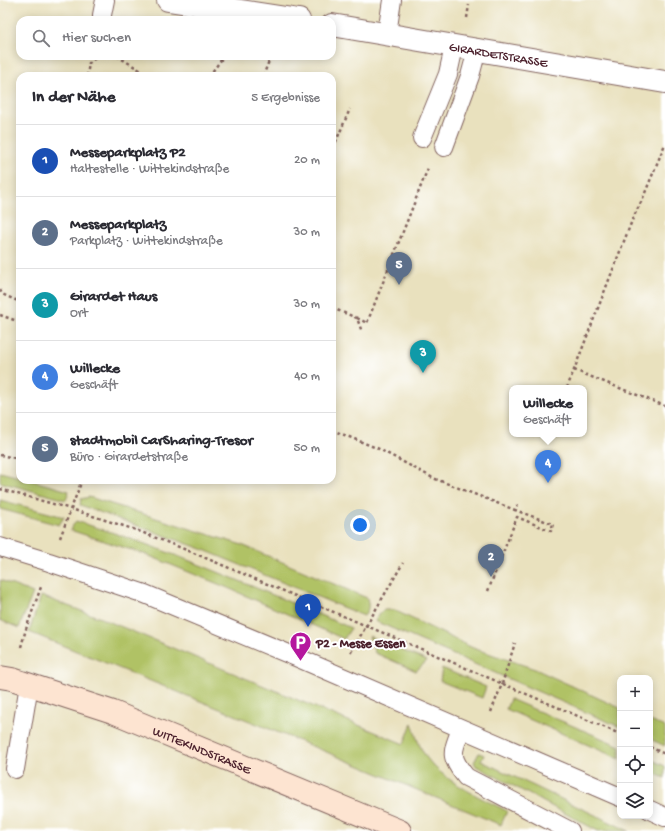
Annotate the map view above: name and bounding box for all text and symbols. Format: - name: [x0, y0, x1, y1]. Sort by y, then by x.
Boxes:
- search box: [16, 16, 336, 60]
- icon: search: [30, 27, 52, 49]
- text: Hier suchen: [62, 29, 131, 47]
- street label: GIRARDETSTRASSE: [448, 40, 550, 72]
- text: In der Nähe: [32, 88, 115, 108]
- text: 5 Ergebnisse: [251, 91, 320, 106]
- text: Messeparkplatz P2: [70, 144, 186, 162]
- text: 1: [42, 153, 48, 168]
- text: 20 m: [294, 153, 320, 168]
- text: Haltestelle · Wittekindstraße: [70, 162, 229, 177]
- text: Messeparkplatz: [70, 216, 166, 234]
- text: 2: [42, 225, 48, 240]
- text: 30 m: [294, 225, 320, 240]
- text: Parkplatz · Wittekindstraße: [70, 234, 223, 249]
- pin: 5: [386, 252, 412, 285]
- text: Girardet Haus: [70, 288, 157, 306]
- text: 3: [42, 297, 48, 312]
- text: 30 m: [294, 297, 320, 312]
- text: Ort: [70, 306, 88, 321]
- pin: 3: [410, 340, 436, 373]
- text: Willecke: [70, 360, 120, 378]
- text: 4: [42, 369, 48, 384]
- text: 40 m: [294, 369, 320, 384]
- text: Geschäft: [70, 378, 118, 393]
- popup: [509, 385, 587, 437]
- text: Willecke: [523, 395, 573, 413]
- text: Geschäft: [523, 413, 571, 428]
- text: stadtmobil CarSharing-Tresor: [70, 432, 253, 450]
- text: 5: [42, 441, 48, 456]
- text: 50 m: [293, 441, 320, 456]
- text: Büro · Girardetstraße: [70, 450, 188, 465]
- pin: 4: [535, 450, 561, 483]
- your location: [350, 515, 370, 535]
- pin: 2: [478, 544, 504, 577]
- pin: 1: [295, 594, 321, 627]
- parking icon: P2 - Messe Essen: [287, 629, 313, 662]
- place label: P2 - Messe Essen: [315, 637, 406, 652]
- map controls: [617, 675, 653, 819]
- button: +: [617, 675, 653, 711]
- button: −: [617, 711, 653, 747]
- street label: WITTEKINDSTRASSE: [150, 724, 254, 779]
- button: locate: [617, 747, 653, 783]
- button: layers: [617, 783, 653, 819]

